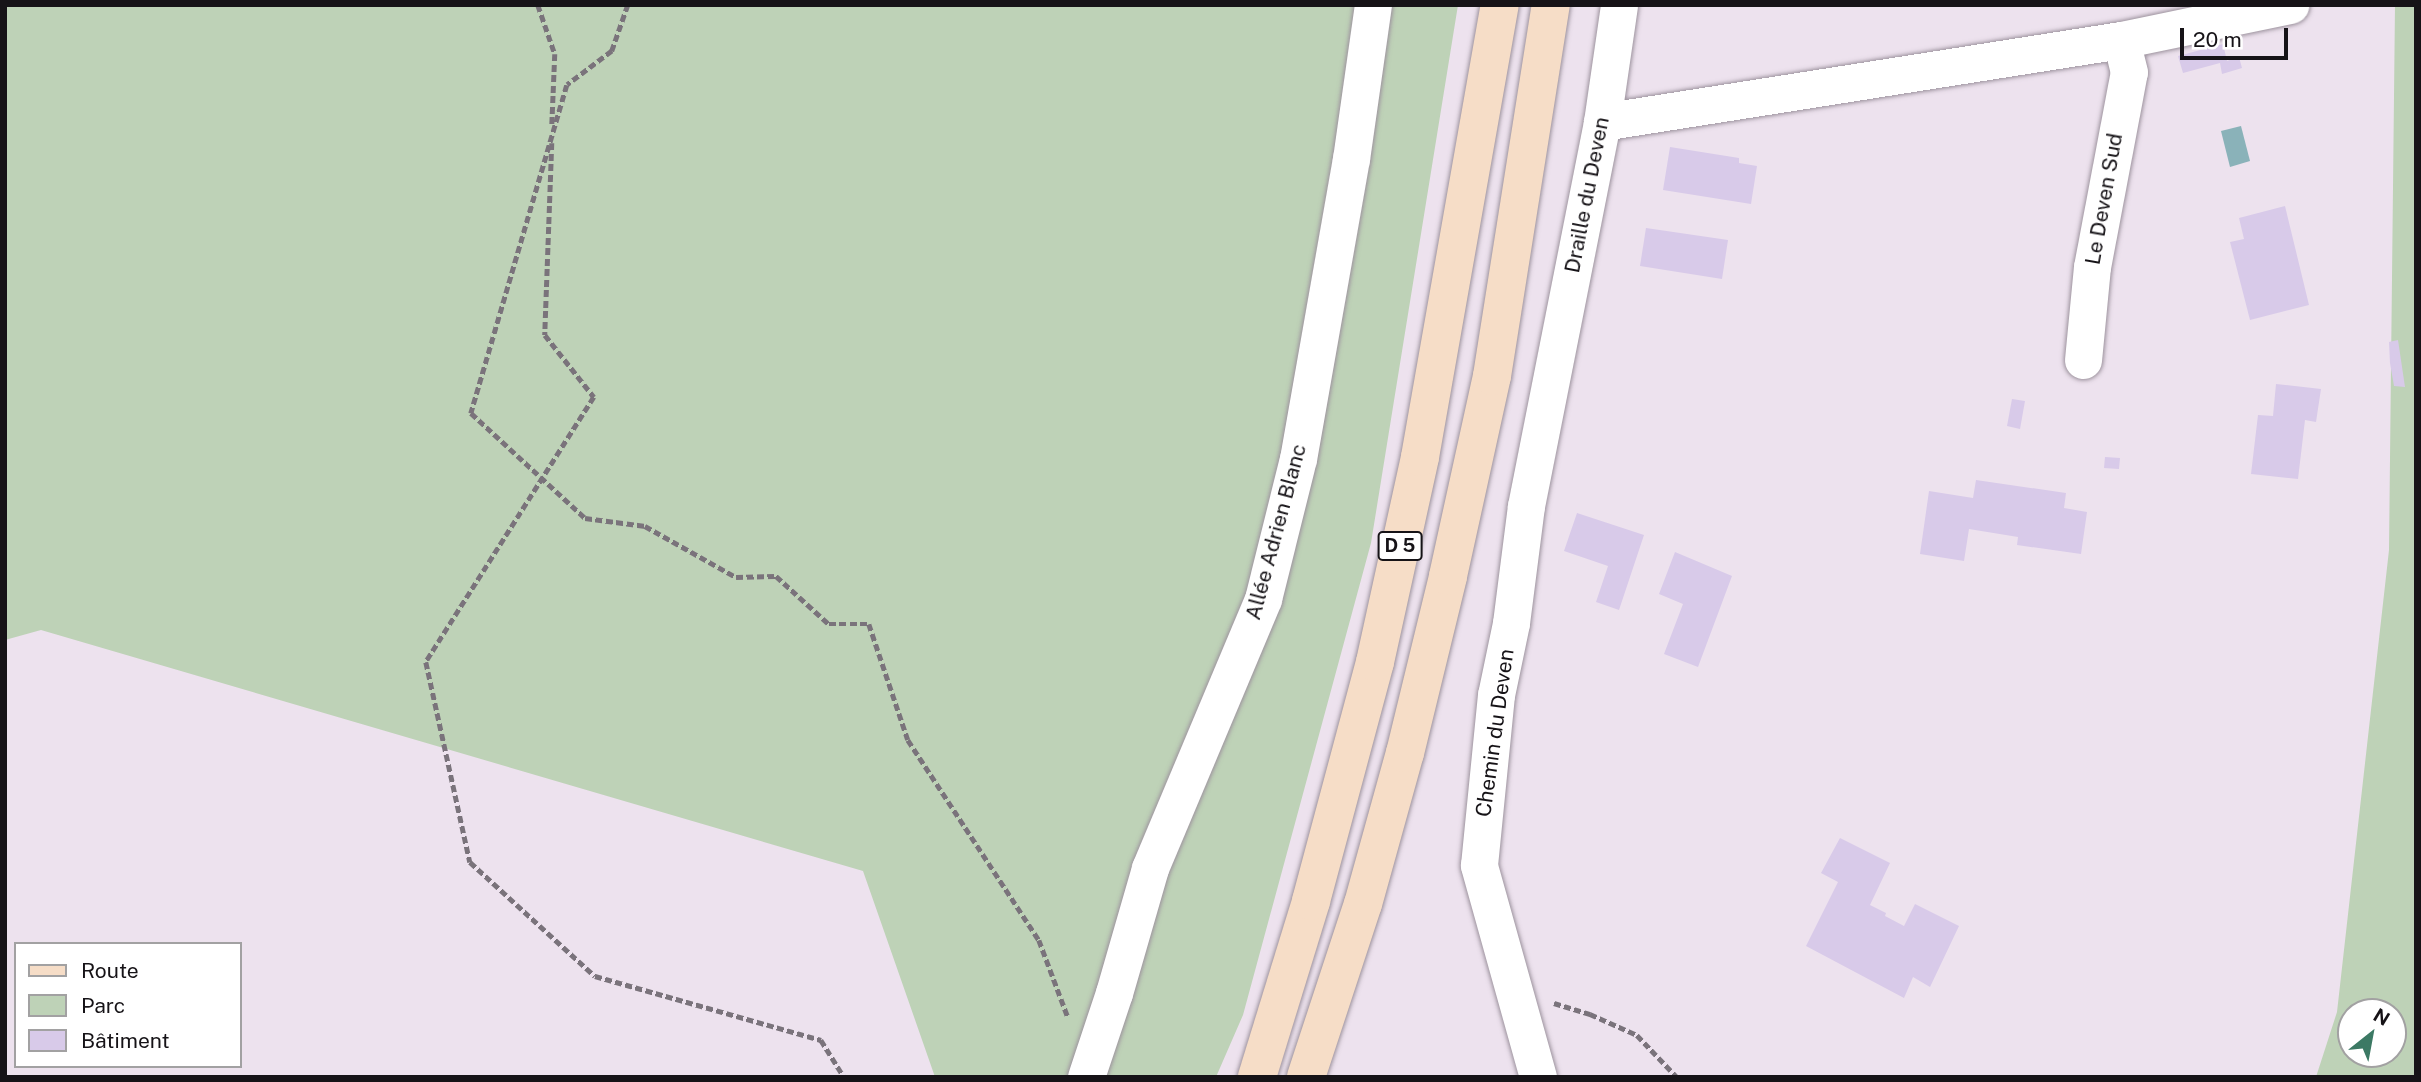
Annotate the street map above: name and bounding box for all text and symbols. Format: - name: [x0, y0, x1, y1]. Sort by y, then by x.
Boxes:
- scale bar: [2183, 14, 2292, 58]
- text: 20 m: [2193, 27, 2242, 52]
- street label: Draille du Deven: [1559, 115, 1615, 275]
- street label: Le Deven Sud: [2080, 131, 2128, 267]
- street label: Allée Adrien Blanc: [1240, 441, 1312, 623]
- road number: D 5: [1377, 530, 1423, 562]
- street label: Chemin du Deven: [1471, 647, 1519, 819]
- legend: [14, 942, 242, 1068]
- text: Route: [81, 958, 139, 983]
- text: Parc: [81, 993, 125, 1018]
- north arrow: [2337, 998, 2407, 1068]
- text: N: [2370, 1003, 2394, 1030]
- text: Bâtiment: [81, 1028, 170, 1053]

